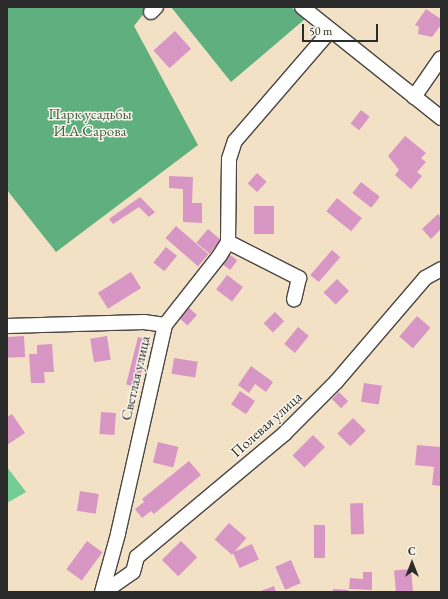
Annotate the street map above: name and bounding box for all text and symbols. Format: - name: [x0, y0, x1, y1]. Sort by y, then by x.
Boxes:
- scale bar: [304, 16, 380, 42]
- text: 50 m: [309, 23, 332, 39]
- park label: Парк усадьбы И.А.Сарова: [48, 104, 132, 139]
- street label: Светлая улица: [116, 334, 154, 422]
- street label: Полевая улица: [227, 387, 305, 461]
- north arrow: [392, 543, 432, 583]
- text: С: [408, 544, 416, 558]

